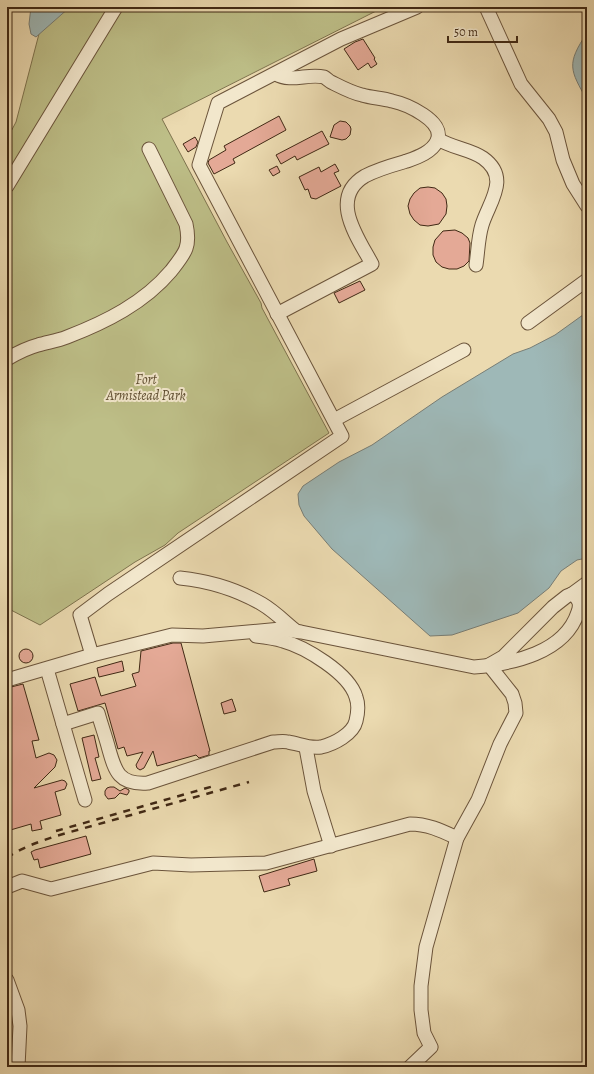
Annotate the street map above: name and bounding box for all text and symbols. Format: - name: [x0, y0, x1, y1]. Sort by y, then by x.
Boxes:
- scale bar: [448, 18, 517, 44]
- text: 50 m: [454, 24, 478, 40]
- park label: Fort Armistead Park: [105, 370, 186, 405]

